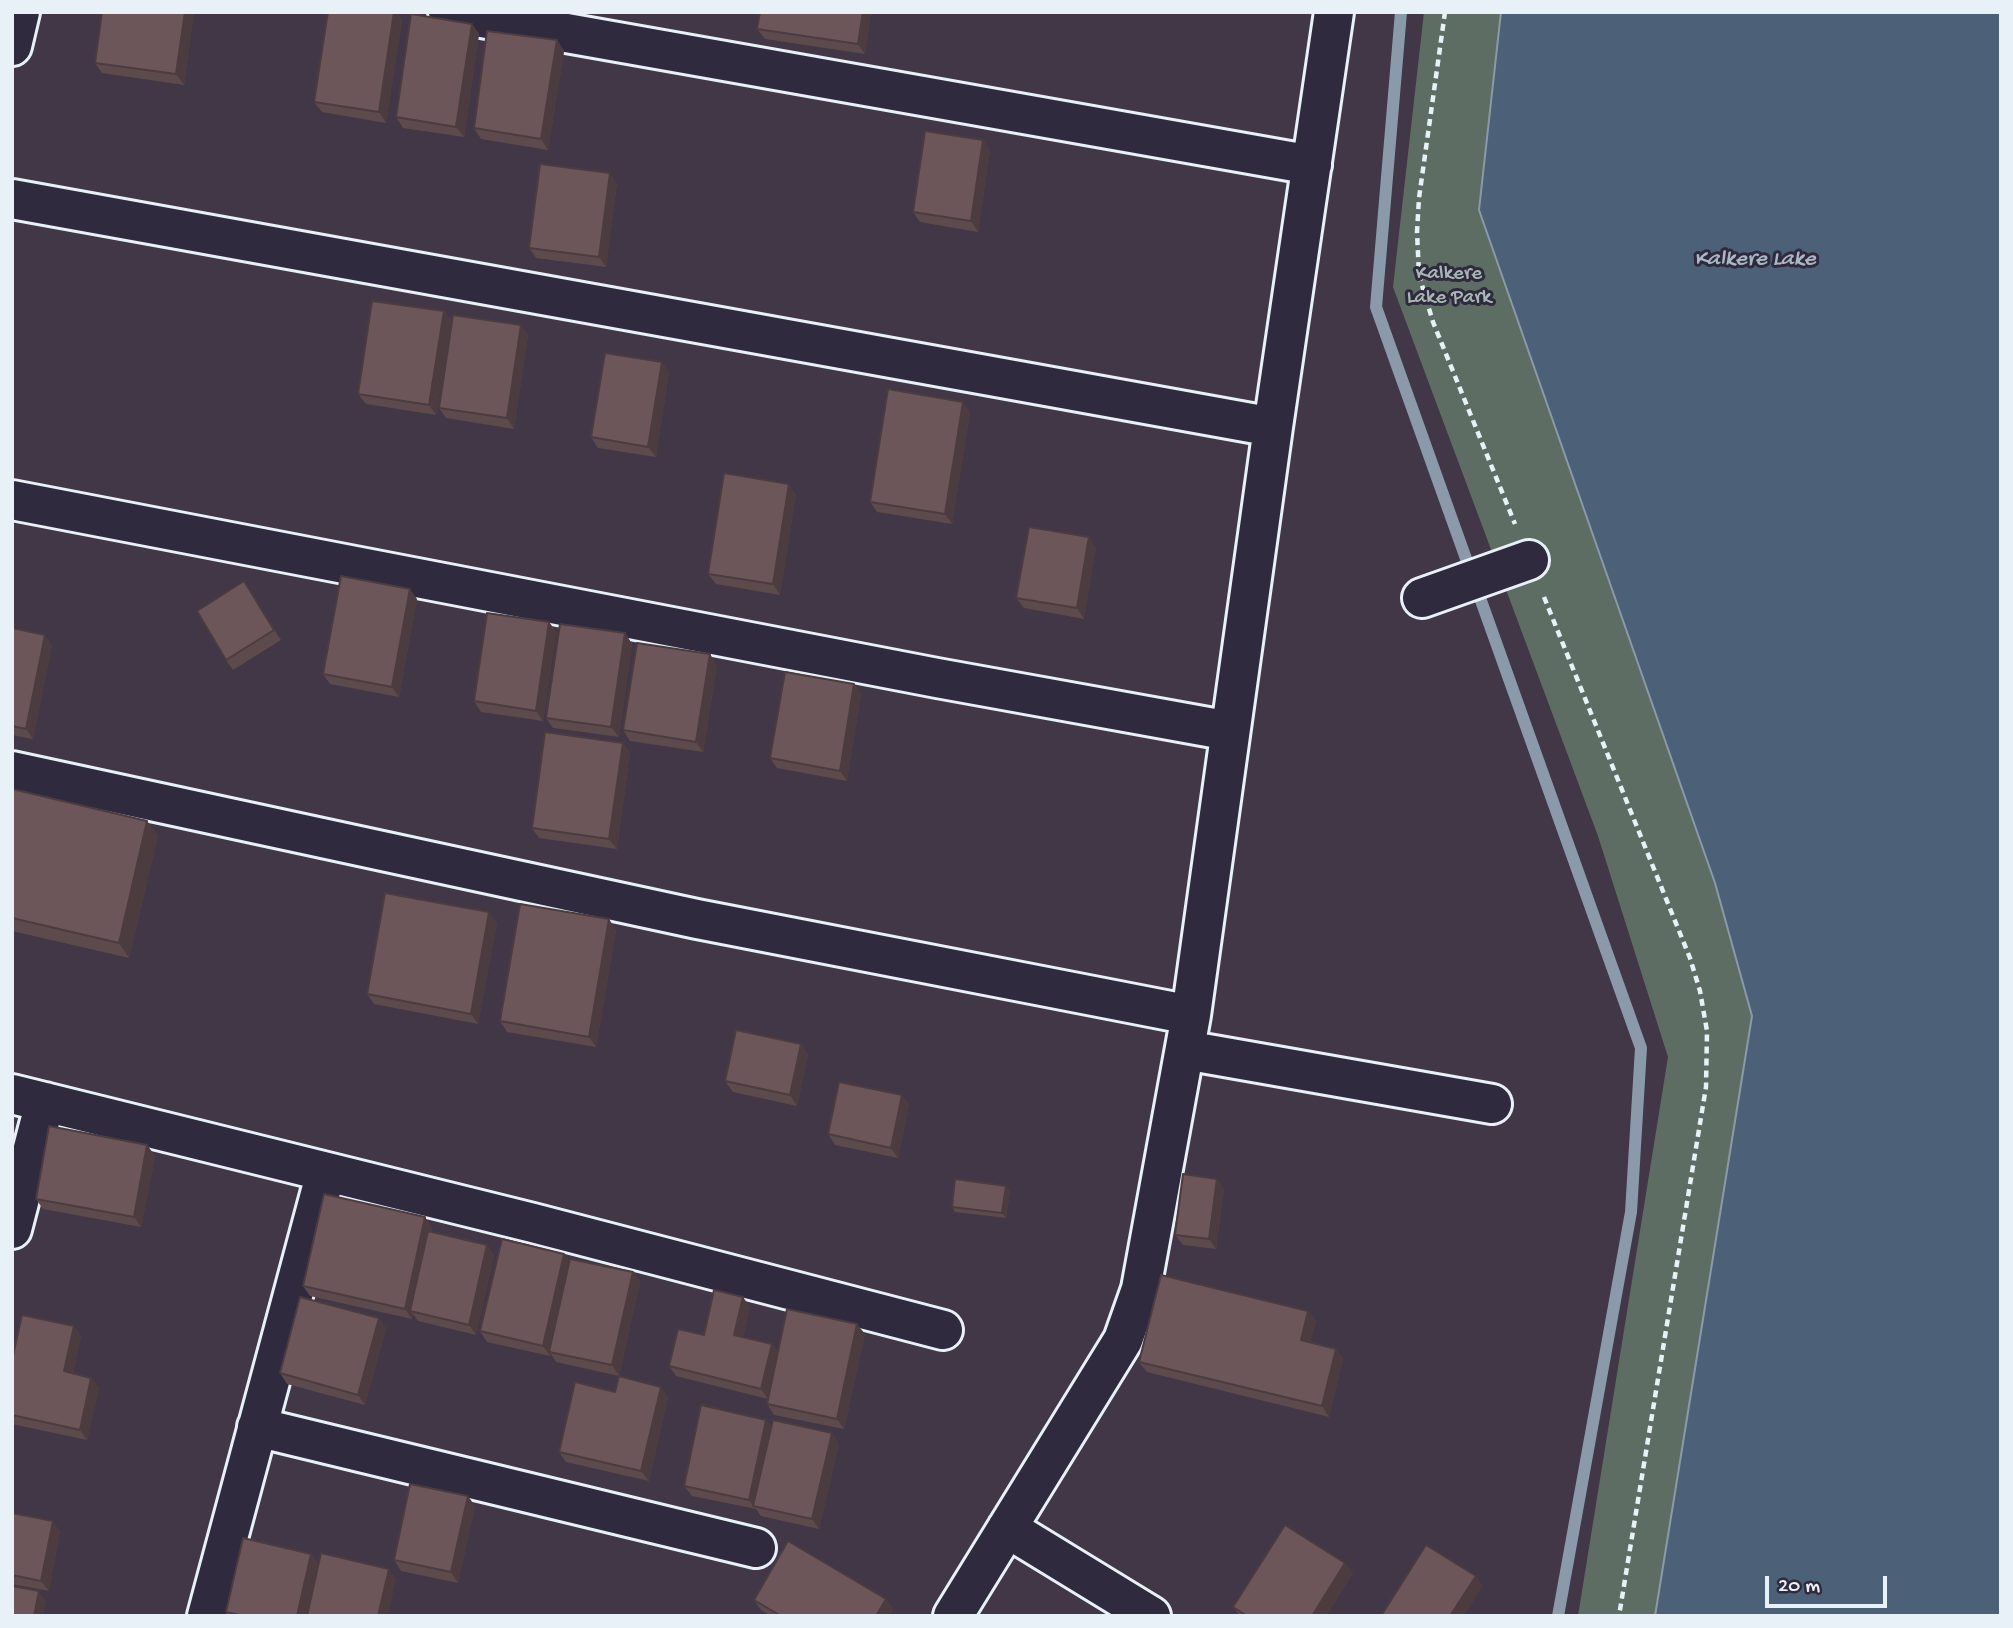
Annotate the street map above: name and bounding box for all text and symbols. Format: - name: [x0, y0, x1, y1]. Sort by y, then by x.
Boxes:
- water label: Kalkere Lake: [1694, 246, 1816, 274]
- park label: Kalkere Lake Park: [1407, 262, 1491, 312]
- scale bar: [1768, 1562, 1890, 1606]
- text: 20 m: [1778, 1575, 1820, 1600]

